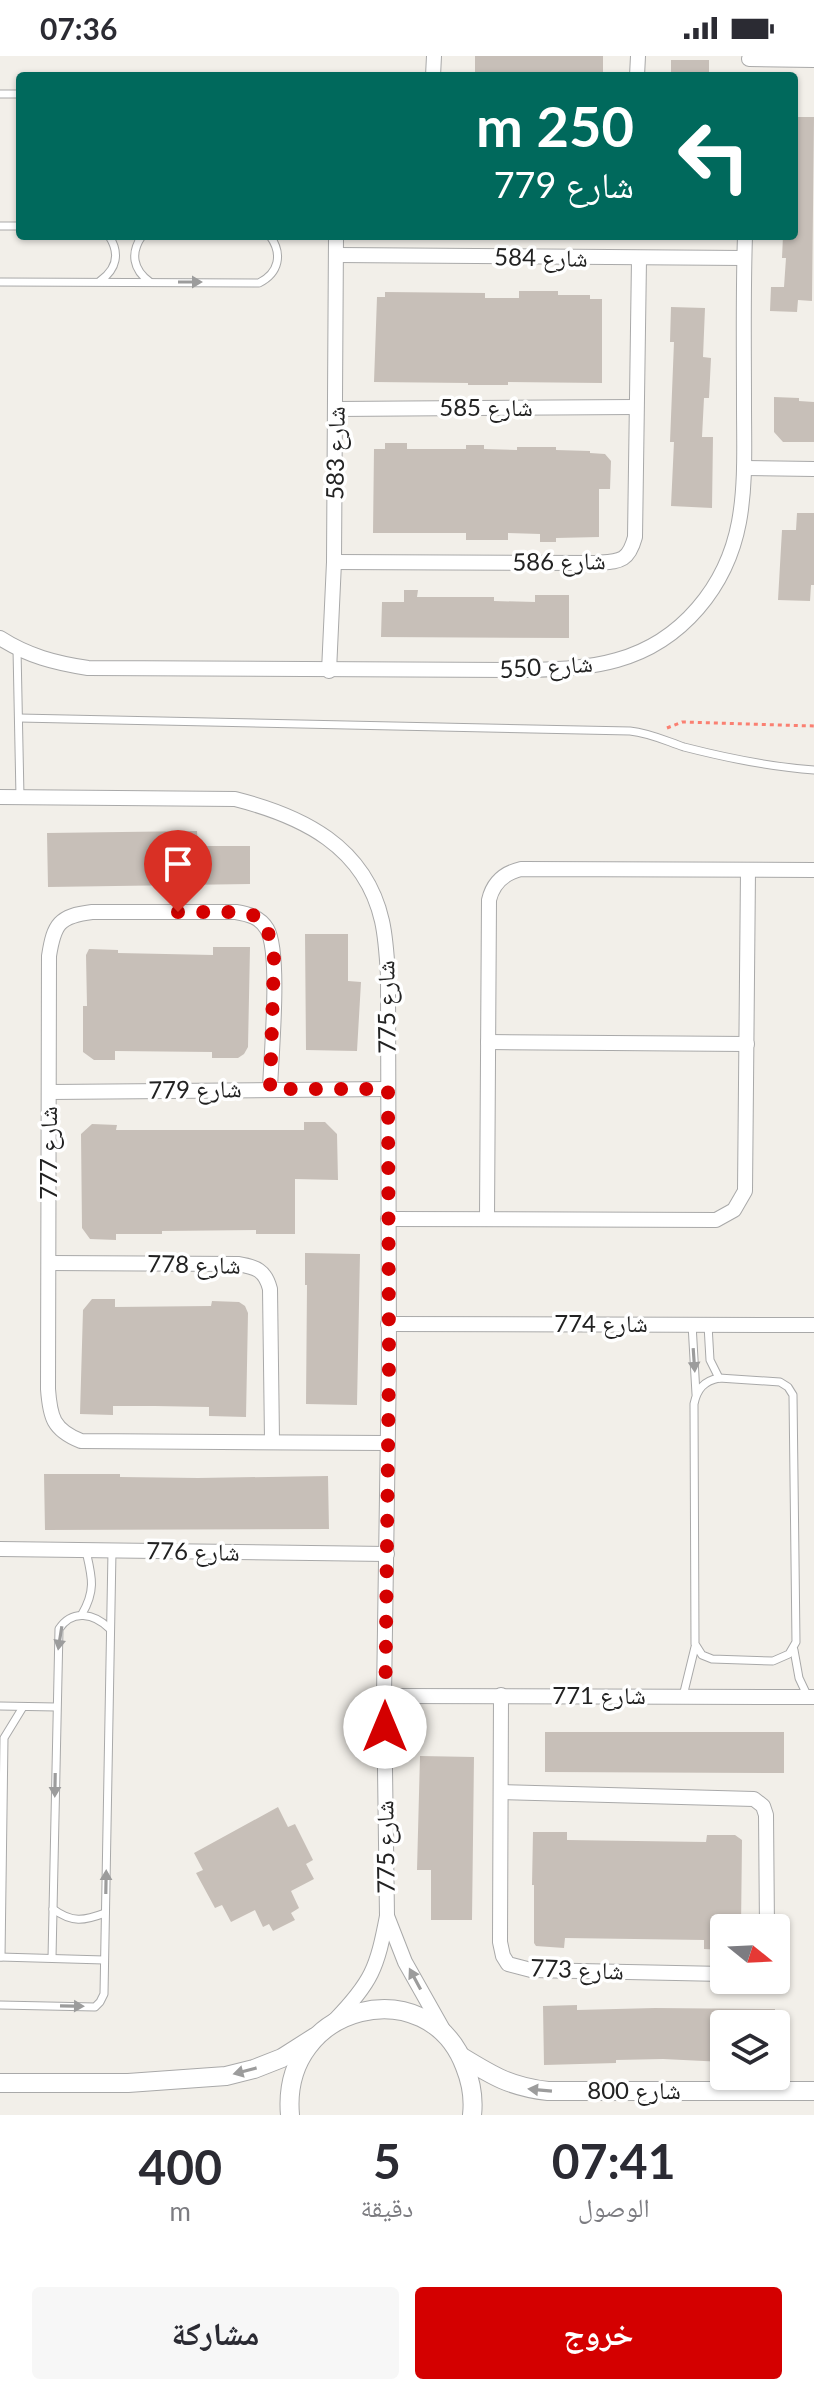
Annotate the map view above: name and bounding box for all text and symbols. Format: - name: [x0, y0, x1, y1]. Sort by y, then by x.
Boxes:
- text: 07:36: [40, 10, 117, 46]
- text: 250 m: [476, 92, 634, 159]
- icon: left: [662, 104, 766, 208]
- text: شارع 779: [494, 162, 634, 206]
- street label: شارع 584: [494, 241, 588, 274]
- one-way arrow: [178, 276, 203, 288]
- street label: شارع 585: [439, 392, 533, 423]
- street label: شارع 583: [319, 406, 352, 500]
- street label: شارع 586: [512, 545, 606, 578]
- street label: شارع 550: [498, 648, 594, 685]
- pin: [144, 830, 212, 912]
- icon: arrive: [156, 842, 200, 886]
- street label: شارع 775: [370, 960, 403, 1054]
- street label: شارع 779: [148, 1073, 242, 1106]
- street label: شارع 777: [33, 1106, 64, 1200]
- street label: شارع 778: [147, 1248, 241, 1281]
- street label: شارع 774: [554, 1308, 648, 1339]
- one-way arrow: [688, 1348, 701, 1373]
- street label: شارع 776: [146, 1535, 240, 1568]
- one-way arrow: [53, 1625, 66, 1650]
- street label: شارع 771: [552, 1680, 646, 1711]
- position arrow: [343, 1685, 427, 1769]
- one-way arrow: [49, 1773, 61, 1798]
- street label: شارع 775: [369, 1800, 402, 1894]
- one-way arrow: [99, 1869, 112, 1894]
- north arrow: [710, 1914, 790, 1994]
- map controls: [710, 1914, 790, 2090]
- street label: شارع 773: [530, 1952, 624, 1987]
- one-way arrow: [408, 1968, 422, 1990]
- one-way arrow: [60, 2000, 85, 2013]
- button: layers: [710, 2010, 790, 2090]
- one-way arrow: [232, 2065, 257, 2077]
- street label: شارع 800: [587, 2075, 681, 2106]
- one-way arrow: [527, 2083, 552, 2096]
- text: 5: [373, 2132, 401, 2189]
- text: 07:41: [552, 2132, 676, 2189]
- text: 400: [138, 2138, 222, 2195]
- text: دقيقة: [360, 2191, 413, 2223]
- text: الوصول: [578, 2191, 650, 2223]
- text: m: [170, 2195, 191, 2227]
- button: مشاركة: [32, 2287, 399, 2379]
- button: خروج: [415, 2287, 782, 2379]

